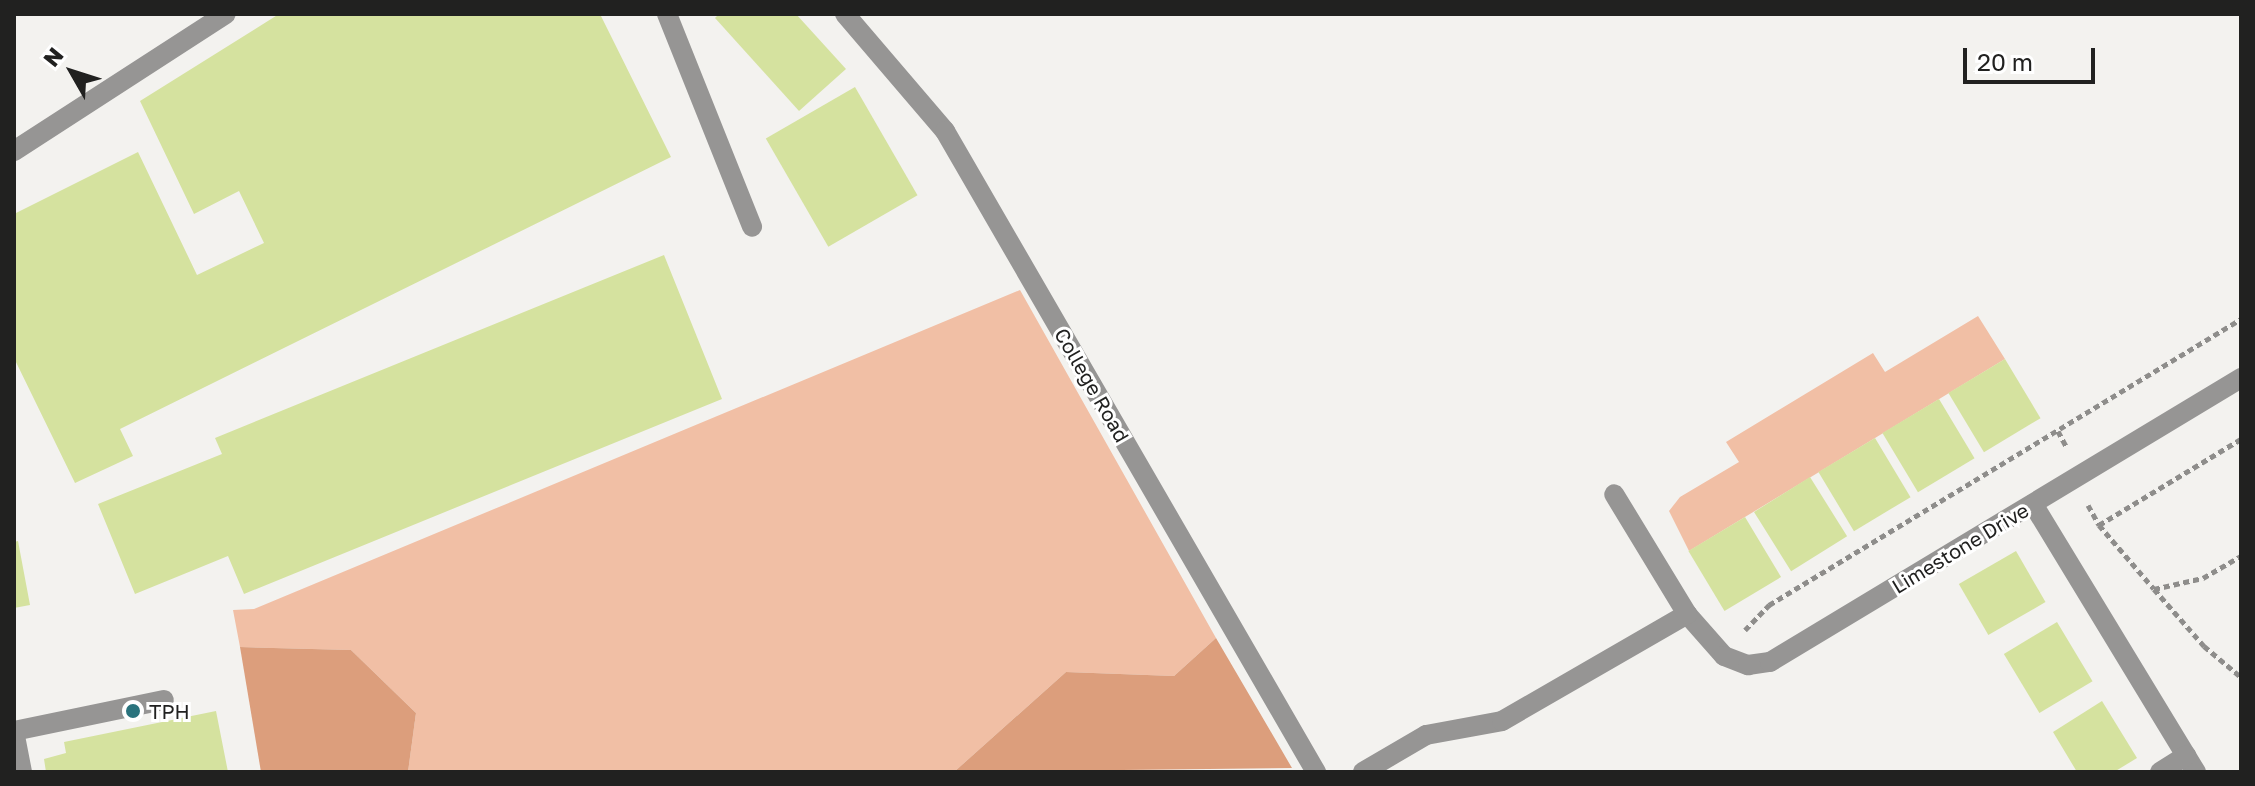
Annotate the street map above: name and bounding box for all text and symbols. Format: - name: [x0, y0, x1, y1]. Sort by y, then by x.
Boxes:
- north arrow: [32, 32, 112, 112]
- scale bar: [1967, 32, 2099, 82]
- text: N: [37, 42, 69, 72]
- text: 20 m: [1977, 47, 2033, 76]
- street label: College Road: [1050, 324, 1134, 446]
- street label: Limestone Drive: [1887, 498, 2033, 598]
- place label: TPH: [149, 699, 190, 723]
- marker: TPH: [124, 702, 142, 720]

